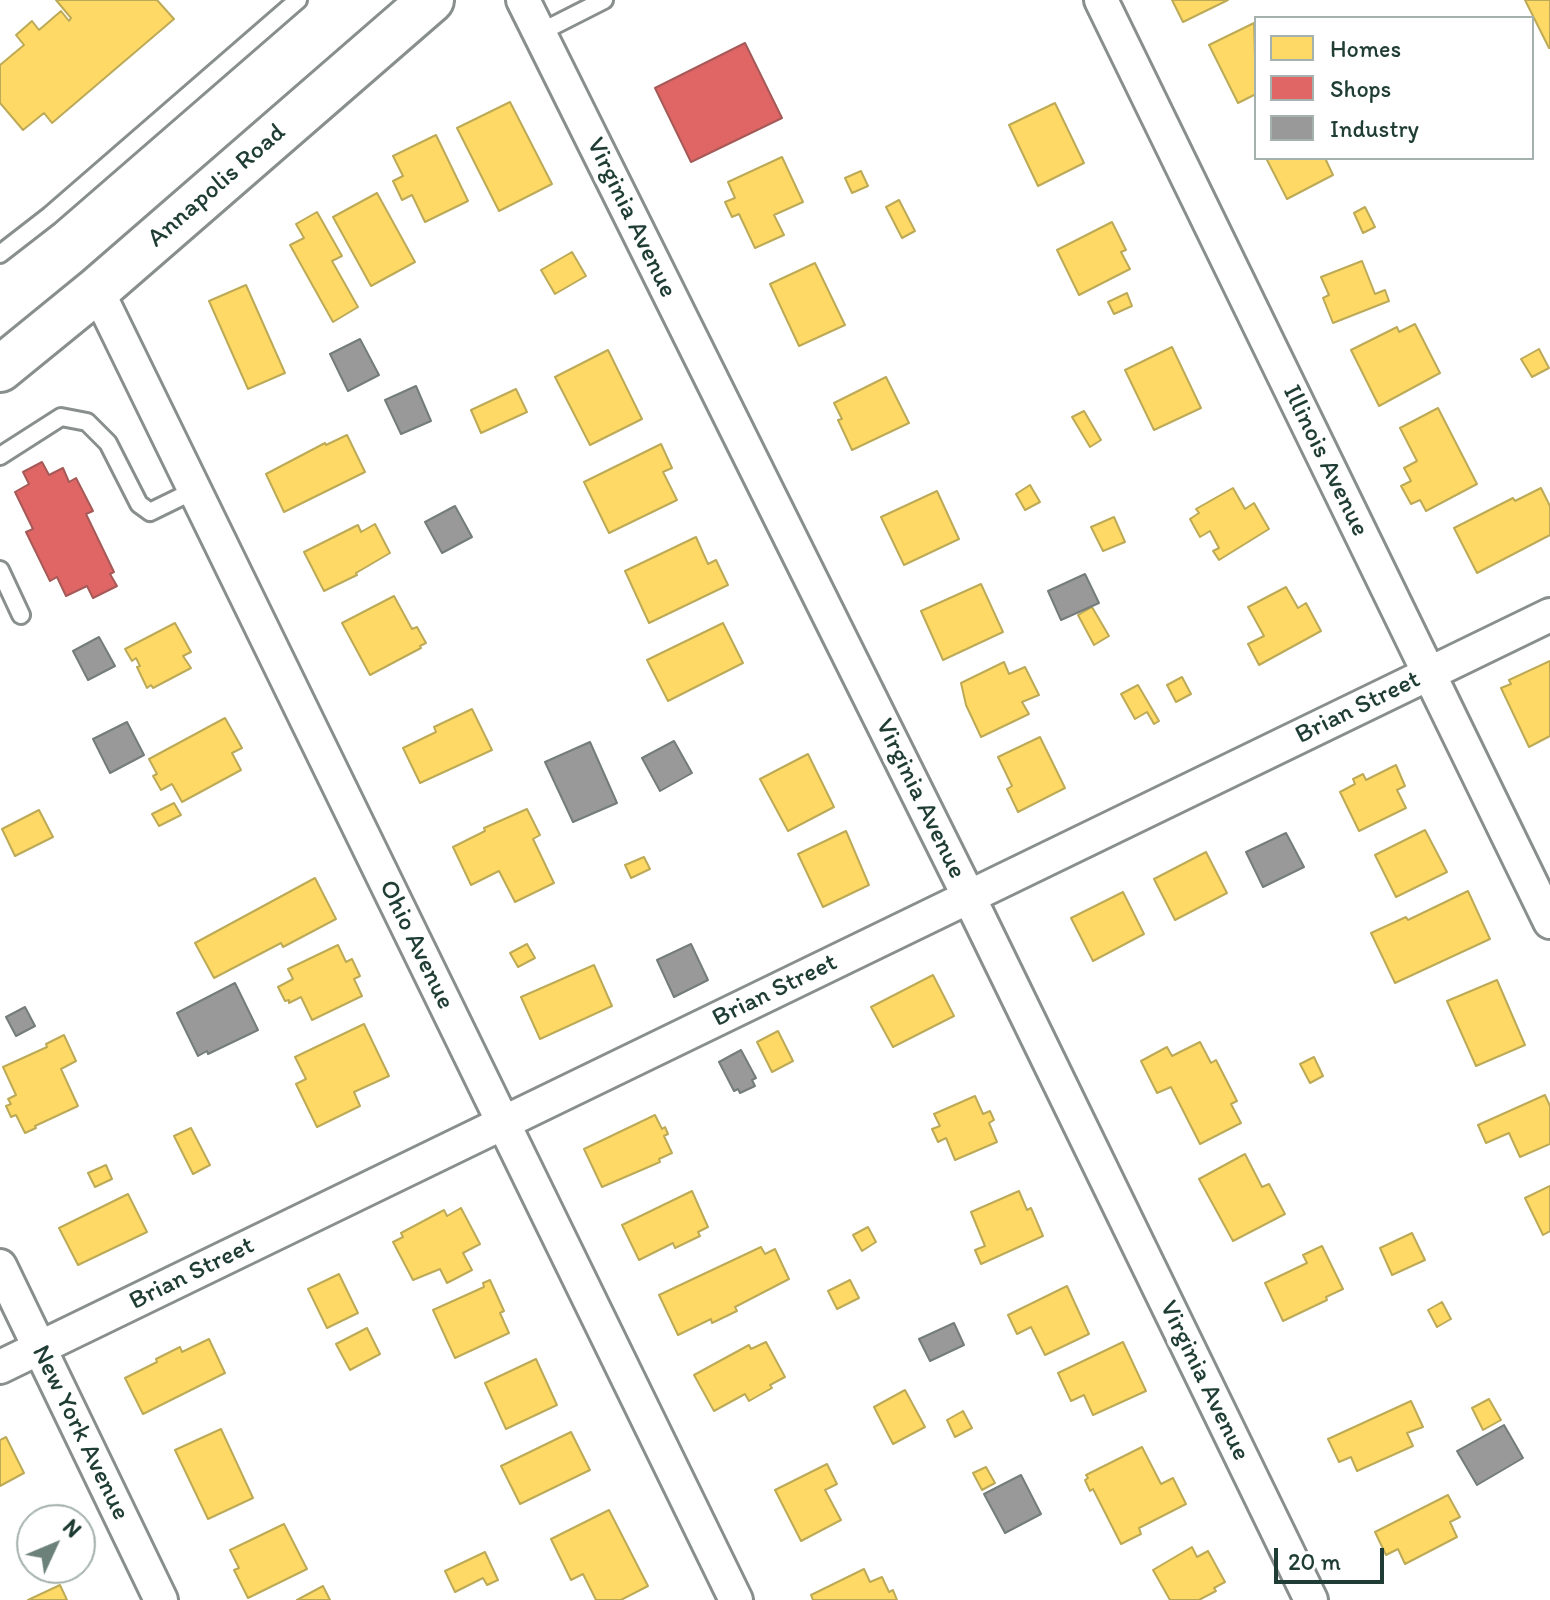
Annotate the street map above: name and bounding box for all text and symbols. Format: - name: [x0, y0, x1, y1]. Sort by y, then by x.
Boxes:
- legend: [1254, 16, 1534, 160]
- text: Homes: [1330, 34, 1401, 63]
- text: Shops: [1330, 74, 1391, 103]
- text: Industry: [1330, 114, 1419, 143]
- street label: Annapolis Road: [141, 117, 293, 255]
- street label: Virginia Avenue: [579, 133, 683, 303]
- street label: Illinois Avenue: [1275, 380, 1375, 542]
- street label: Brian Street: [1290, 664, 1426, 752]
- street label: Virginia Avenue: [868, 714, 972, 884]
- street label: Ohio Avenue: [371, 875, 461, 1015]
- street label: Brian Street: [707, 947, 843, 1035]
- street label: Brian Street: [124, 1230, 260, 1318]
- street label: Virginia Avenue: [1152, 1296, 1256, 1466]
- street label: New York Avenue: [24, 1340, 136, 1526]
- north arrow: [16, 1504, 96, 1584]
- text: N: [57, 1514, 87, 1543]
- scale bar: [1278, 1532, 1388, 1582]
- text: 20 m: [1288, 1547, 1341, 1576]

